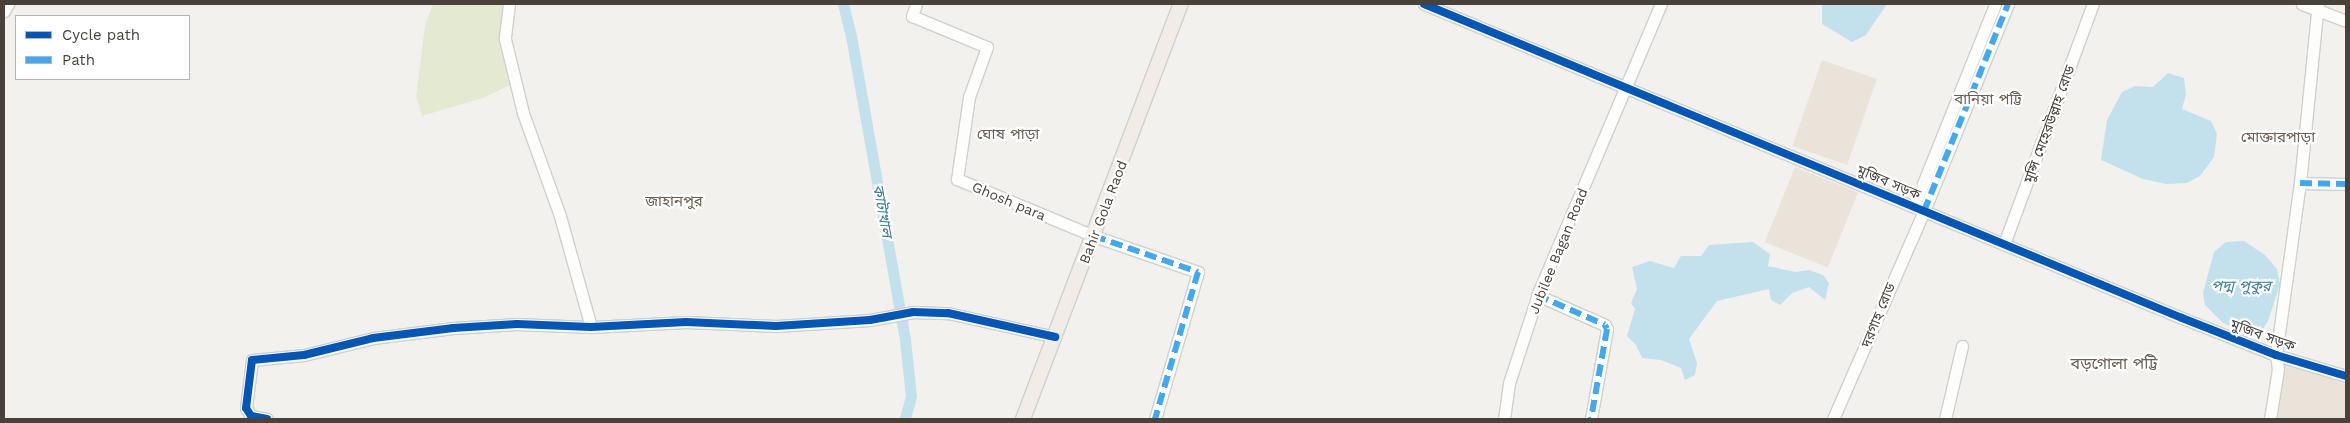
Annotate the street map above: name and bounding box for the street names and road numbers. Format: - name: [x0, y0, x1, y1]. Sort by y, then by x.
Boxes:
- street label: মুন্সি মেহেরউল্লাহ রোড: [2020, 63, 2078, 185]
- street label: Bahir Gola Raod: [1075, 158, 1131, 266]
- street label: মুজিব সড়ক: [1855, 161, 1923, 203]
- street label: Ghosh para: [970, 178, 1048, 224]
- street label: Jubilee Bagan Road: [1525, 186, 1591, 316]
- street label: দরগাহ রোড: [1857, 280, 1899, 350]
- street label: মুজিব সড়ক: [2228, 316, 2298, 354]

